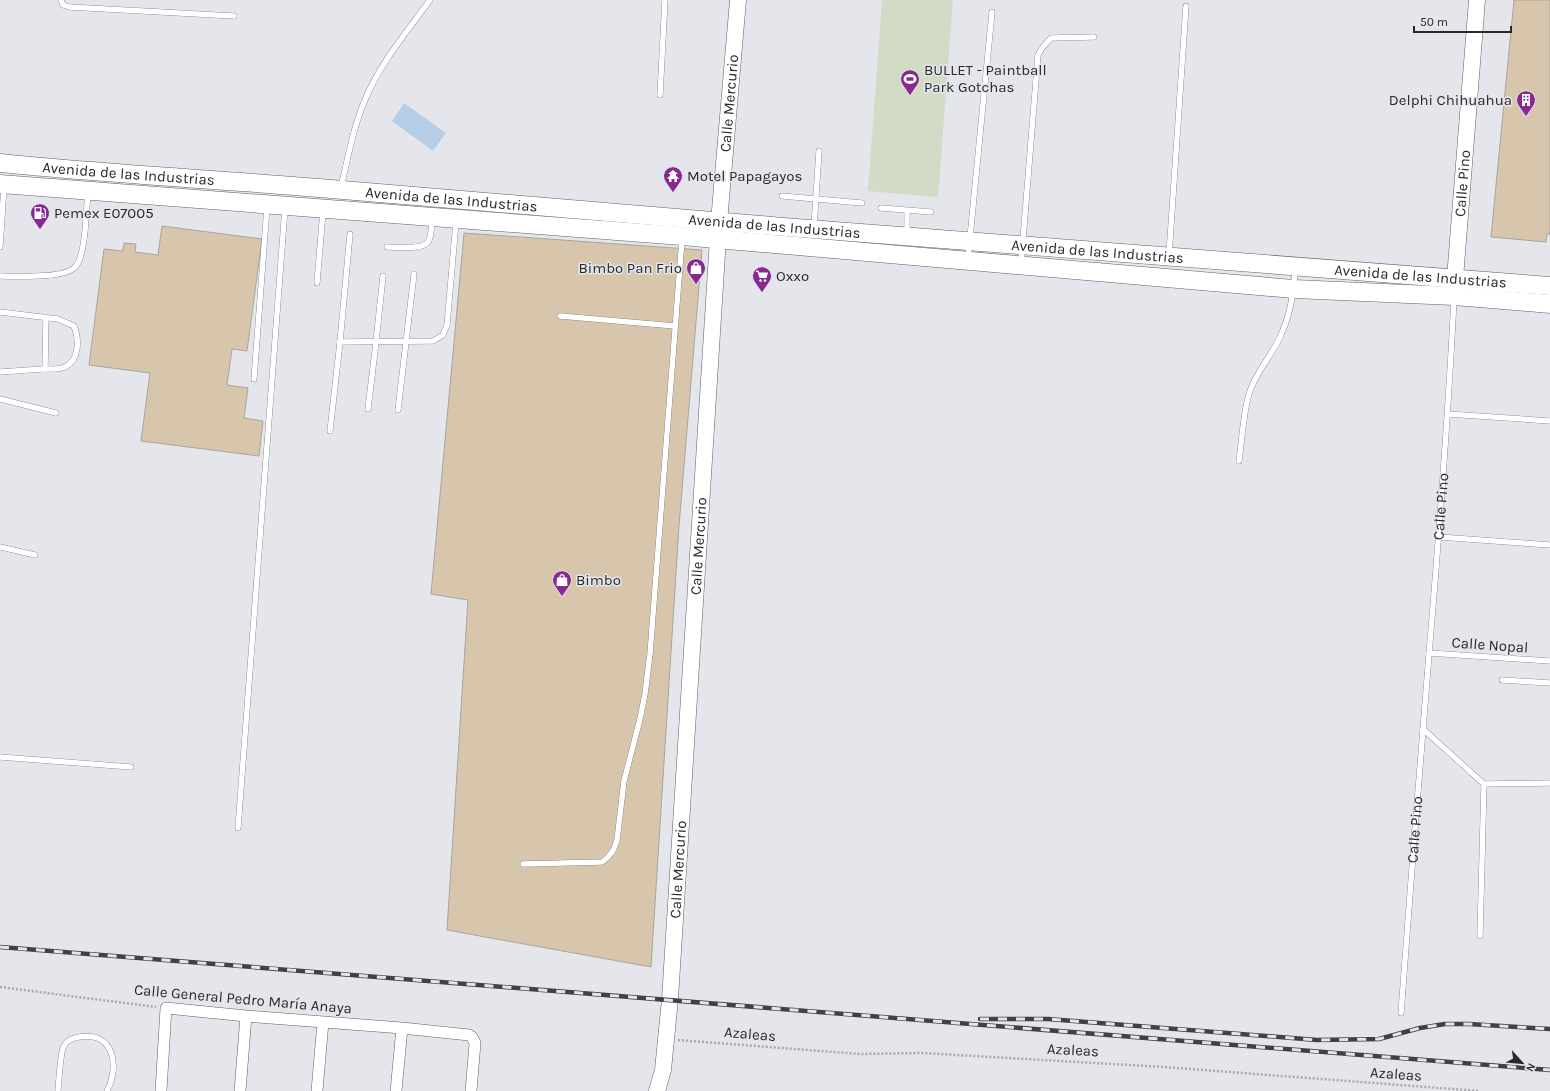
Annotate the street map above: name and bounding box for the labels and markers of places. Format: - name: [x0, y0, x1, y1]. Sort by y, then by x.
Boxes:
- place label: BULLET - Paintball Park Gotchas: [924, 61, 1047, 96]
- sports icon: BULLET - Paintball Park Gotchas: [899, 68, 921, 96]
- building icon: Delphi Chihuahua: [1515, 89, 1537, 117]
- place label: Delphi Chihuahua: [1389, 91, 1512, 109]
- temple icon: Motel Papagayos: [662, 165, 684, 193]
- place label: Motel Papagayos: [687, 167, 802, 185]
- fuel station icon: Pemex E07005: [29, 202, 51, 230]
- place label: Pemex E07005: [54, 204, 154, 222]
- shop icon: Bimbo Pan Frio: [685, 257, 707, 285]
- place label: Bimbo Pan Frio: [578, 259, 682, 277]
- supermarket icon: Oxxo: [751, 265, 773, 293]
- place label: Oxxo: [776, 267, 809, 285]
- shop icon: Bimbo: [551, 569, 573, 597]
- place label: Bimbo: [576, 571, 621, 589]

